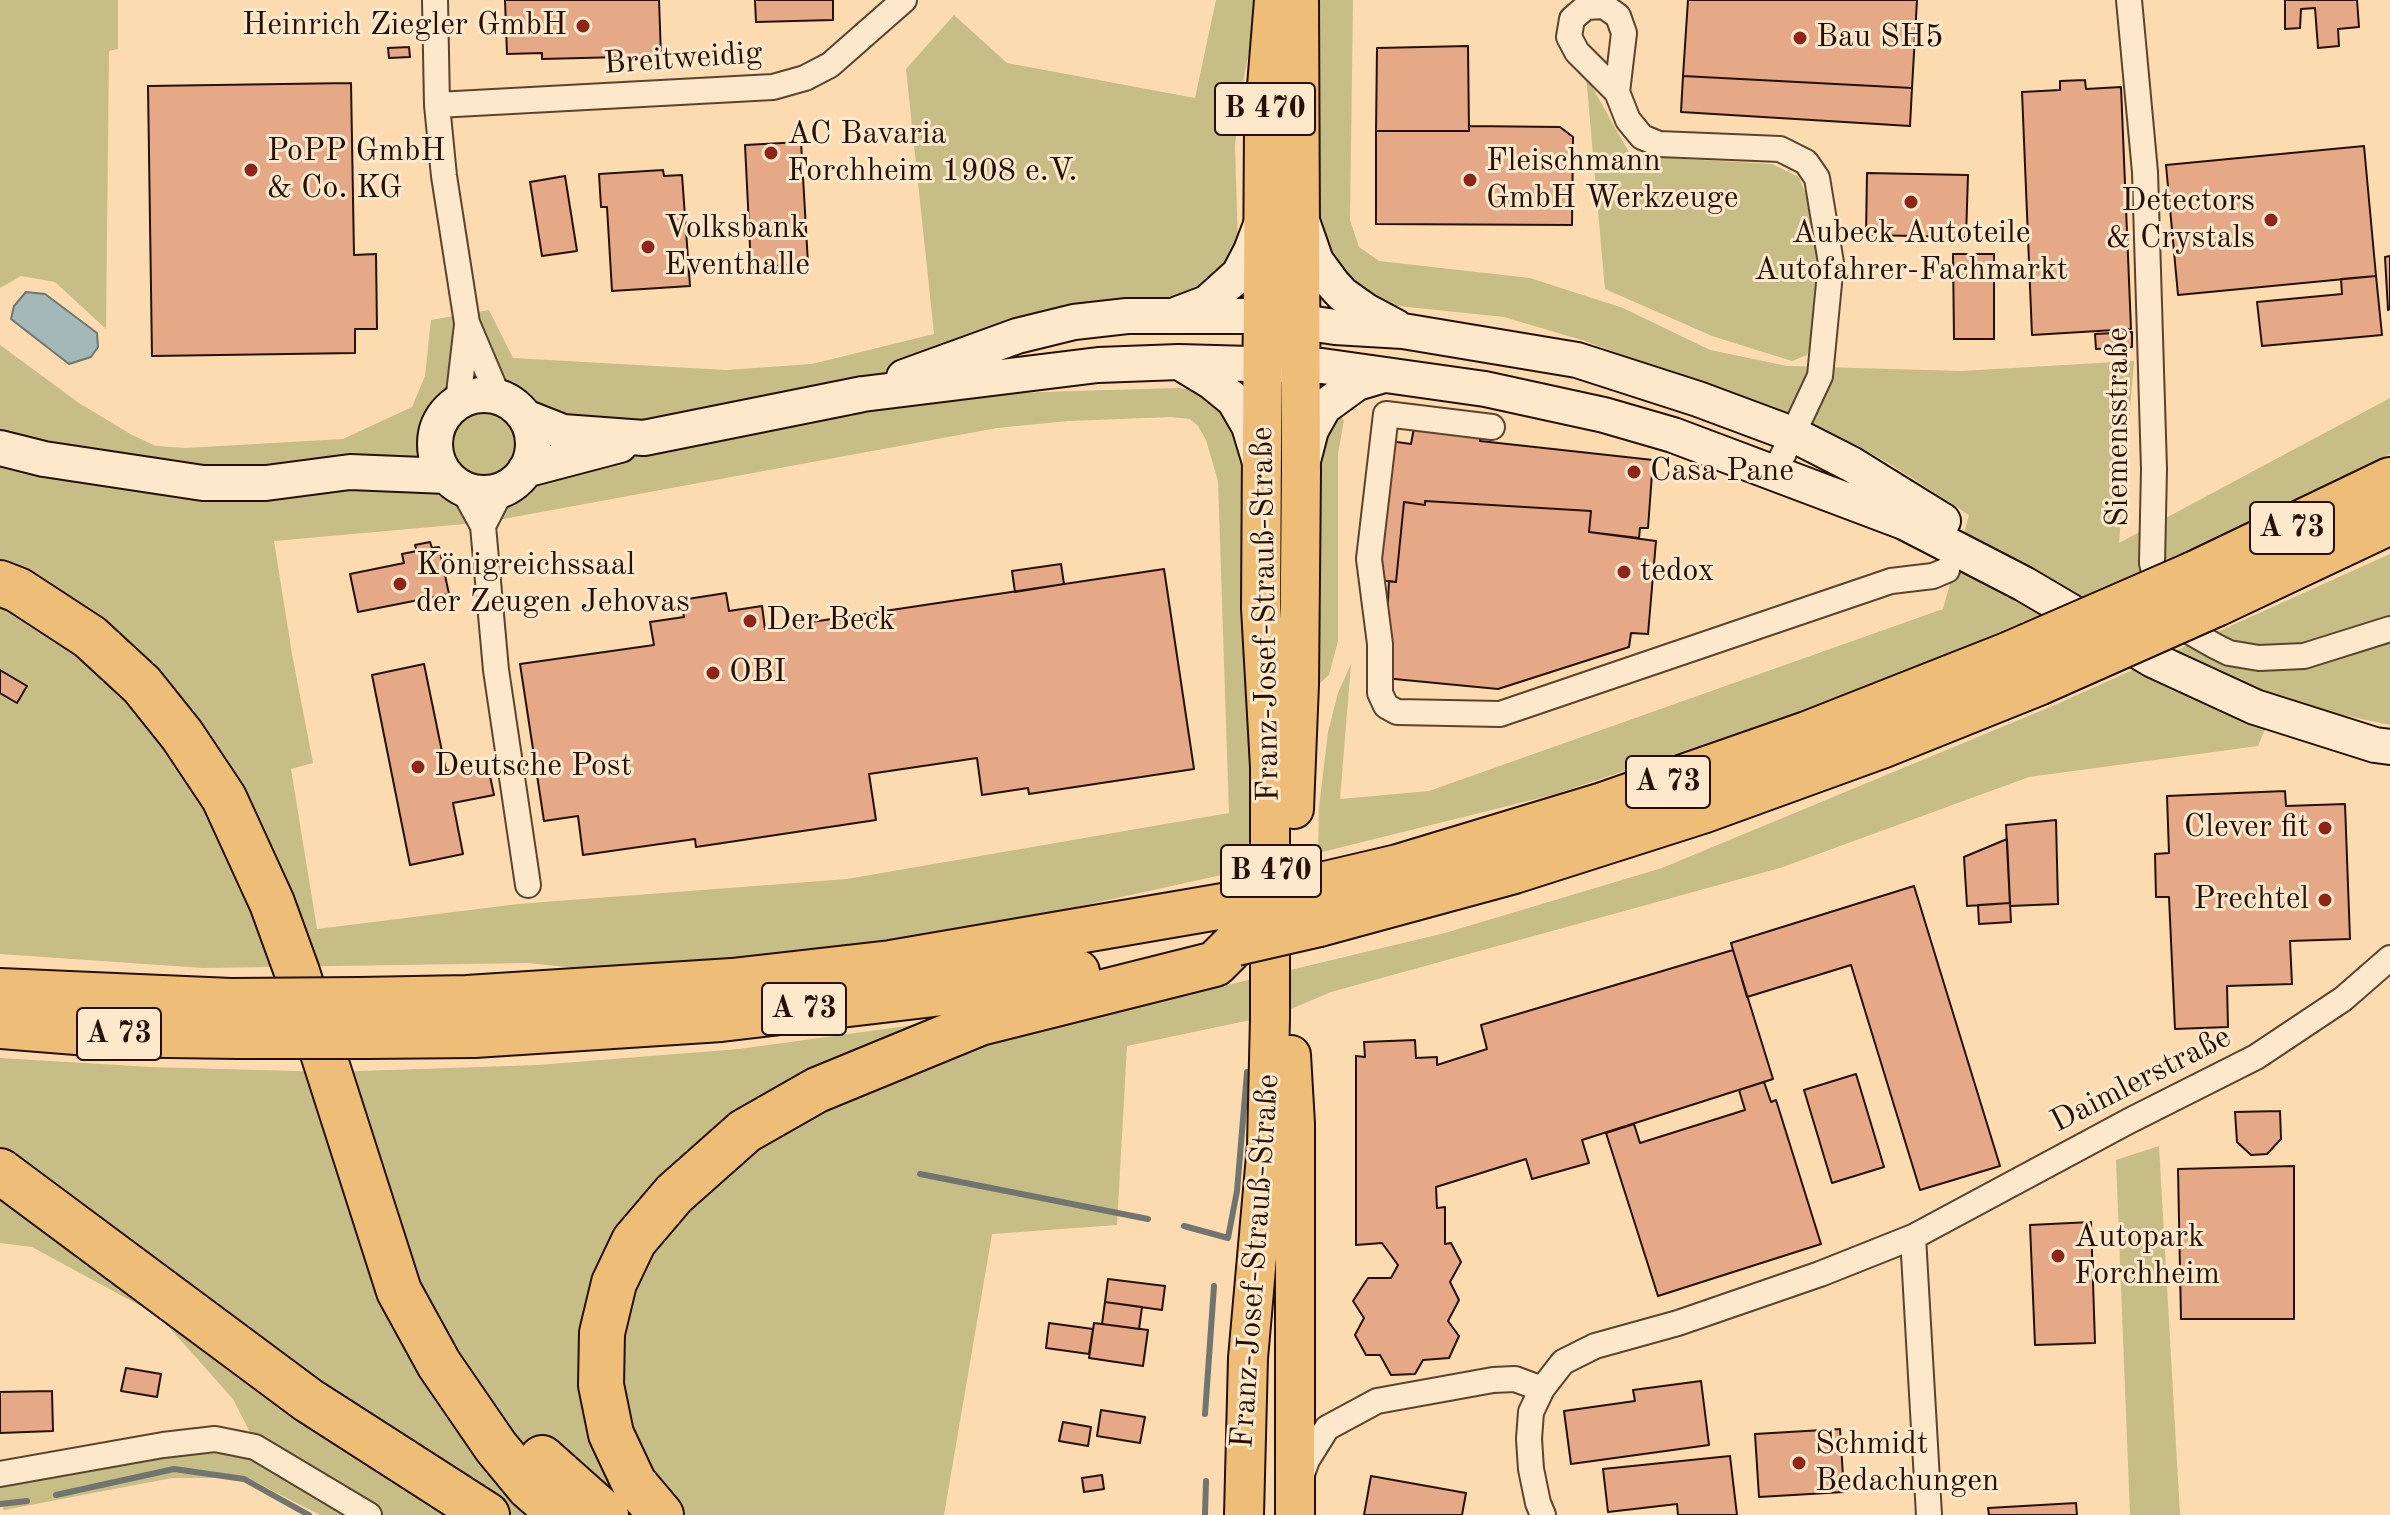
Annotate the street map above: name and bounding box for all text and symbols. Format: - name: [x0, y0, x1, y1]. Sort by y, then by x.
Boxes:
- place label: Heinrich Ziegler GmbH: [242, 7, 567, 45]
- marker: Heinrich Ziegler GmbH: [574, 17, 592, 35]
- place label: Bau SH5: [1816, 19, 1944, 57]
- marker: Bau SH5: [1791, 29, 1809, 47]
- street label: Breitweidig: [602, 34, 764, 84]
- road number: B 470: [1215, 83, 1315, 135]
- place label: AC Bavaria Forchheim 1908 e.V.: [787, 116, 1077, 191]
- place label: PoPP GmbH & Co. KG: [267, 133, 445, 208]
- place label: Fleischmann GmbH Werkzeuge: [1486, 143, 1738, 218]
- marker: AC Bavaria Forchheim 1908 e.V.: [762, 144, 780, 162]
- marker: PoPP GmbH & Co. KG: [242, 161, 260, 179]
- marker: Fleischmann GmbH Werkzeuge: [1461, 171, 1479, 189]
- place label: Detectors & Crystals: [2106, 183, 2255, 258]
- marker: Aubeck Autoteile Autofahrer-Fachmarkt: [1902, 193, 1920, 211]
- place label: Volksbank Eventhalle: [664, 210, 810, 285]
- marker: Detectors & Crystals: [2262, 211, 2280, 229]
- place label: Aubeck Autoteile Autofahrer-Fachmarkt: [1754, 215, 2068, 290]
- marker: Volksbank Eventhalle: [639, 238, 657, 256]
- street label: Siemensstraße: [2100, 327, 2138, 527]
- street label: Franz-Josef-Strauß-Straße: [1244, 426, 1288, 802]
- place label: Casa Pane: [1650, 453, 1794, 491]
- marker: Casa Pane: [1625, 463, 1643, 481]
- road number: A 73: [2250, 502, 2334, 554]
- place label: Königreichssaal der Zeugen Jehovas: [416, 547, 690, 622]
- place label: tedox: [1640, 553, 1714, 591]
- marker: tedox: [1615, 563, 1633, 581]
- marker: Königreichssaal der Zeugen Jehovas: [391, 575, 409, 593]
- place label: Der Beck: [766, 602, 895, 640]
- marker: Der Beck: [741, 612, 759, 630]
- place label: OBI: [729, 654, 786, 692]
- marker: OBI: [704, 664, 722, 682]
- place label: Deutsche Post: [434, 748, 632, 786]
- road number: A 73: [1626, 756, 1710, 808]
- marker: Deutsche Post: [409, 758, 427, 776]
- place label: Clever fit: [2184, 809, 2309, 847]
- marker: Clever fit: [2316, 819, 2334, 837]
- road number: B 470: [1221, 845, 1321, 897]
- place label: Prechtel: [2193, 881, 2309, 919]
- marker: Prechtel: [2316, 891, 2334, 909]
- road number: A 73: [762, 983, 846, 1035]
- road number: A 73: [77, 1008, 161, 1060]
- street label: Daimlerstraße: [2045, 1018, 2237, 1142]
- street label: Franz-Josef-Strauß-Straße: [1224, 1073, 1288, 1449]
- place label: Autopark Forchheim: [2074, 1219, 2220, 1294]
- marker: Autopark Forchheim: [2049, 1247, 2067, 1265]
- place label: Schmidt Bedachungen: [1815, 1426, 1999, 1501]
- marker: Schmidt Bedachungen: [1790, 1454, 1808, 1472]

